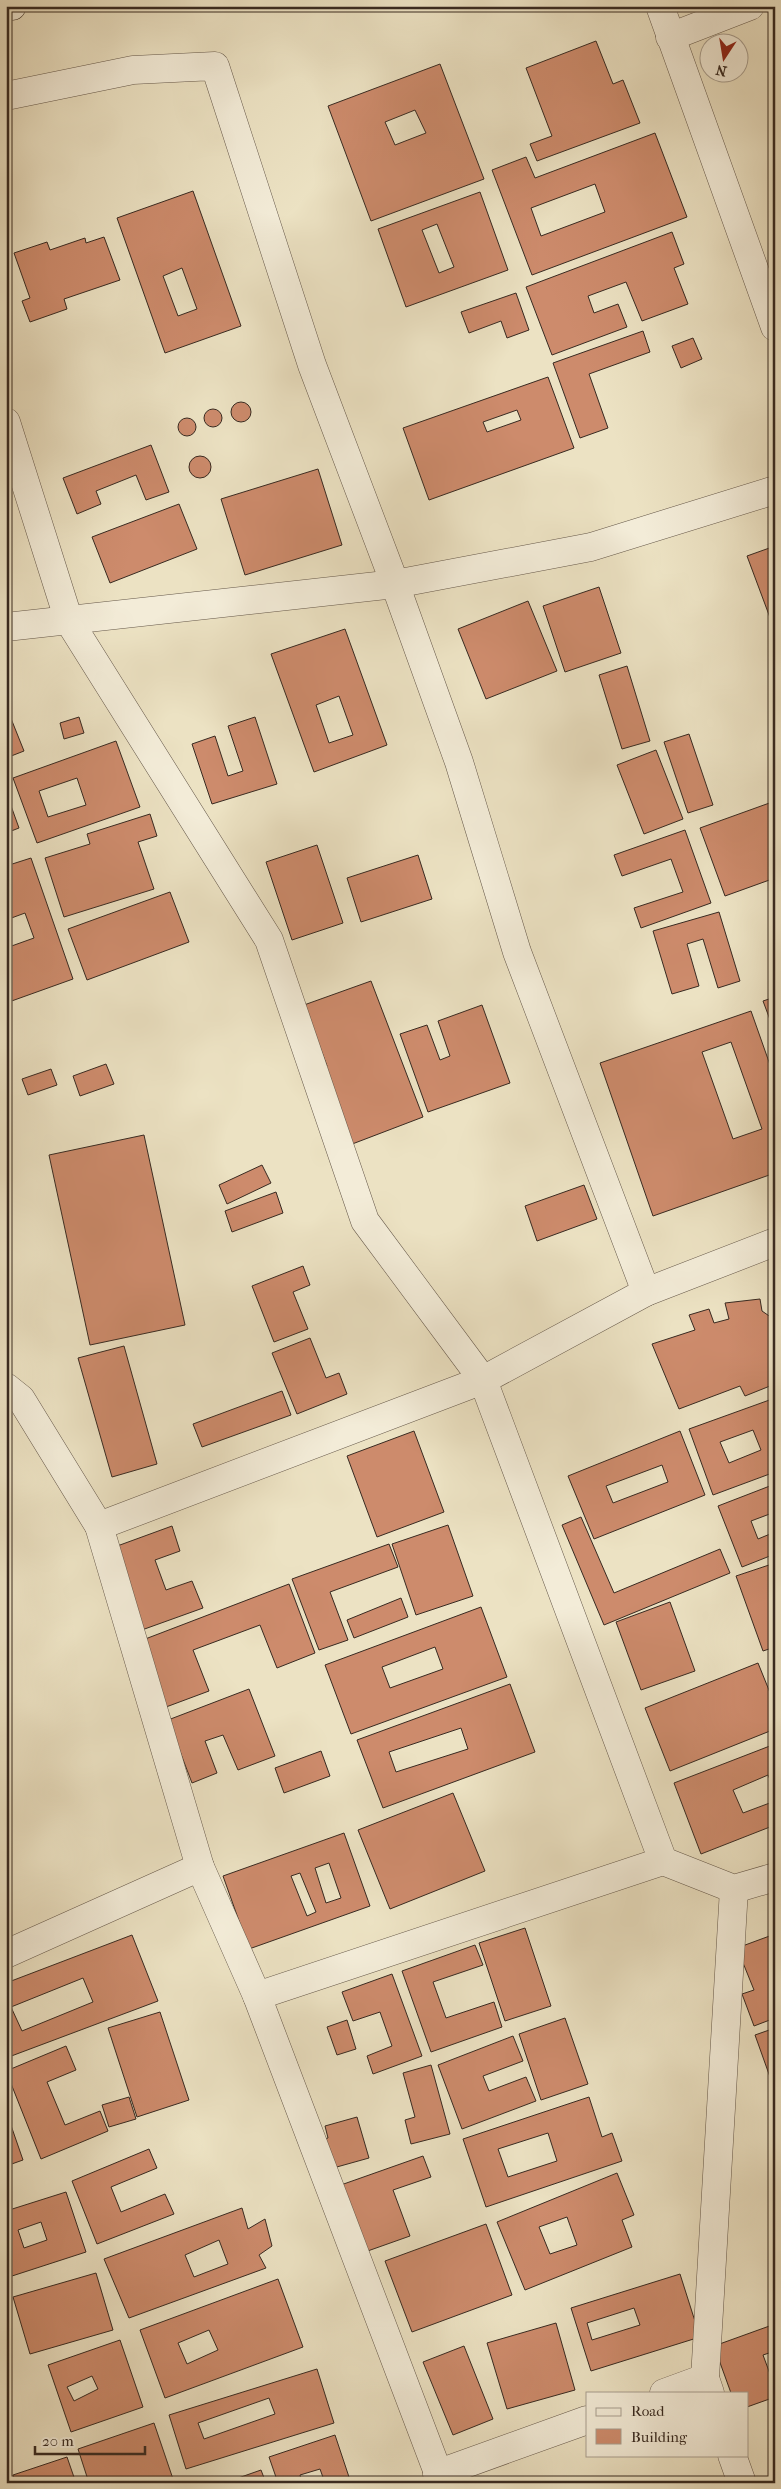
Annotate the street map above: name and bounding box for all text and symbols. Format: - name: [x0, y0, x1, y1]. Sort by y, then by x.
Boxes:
- north arrow: [698, 32, 748, 82]
- text: N: [714, 61, 728, 80]
- legend: [586, 2392, 748, 2456]
- text: Road: [631, 2402, 665, 2420]
- scale bar: [35, 2424, 145, 2456]
- text: Building: [631, 2428, 688, 2446]
- text: 20 m: [42, 2432, 74, 2450]

